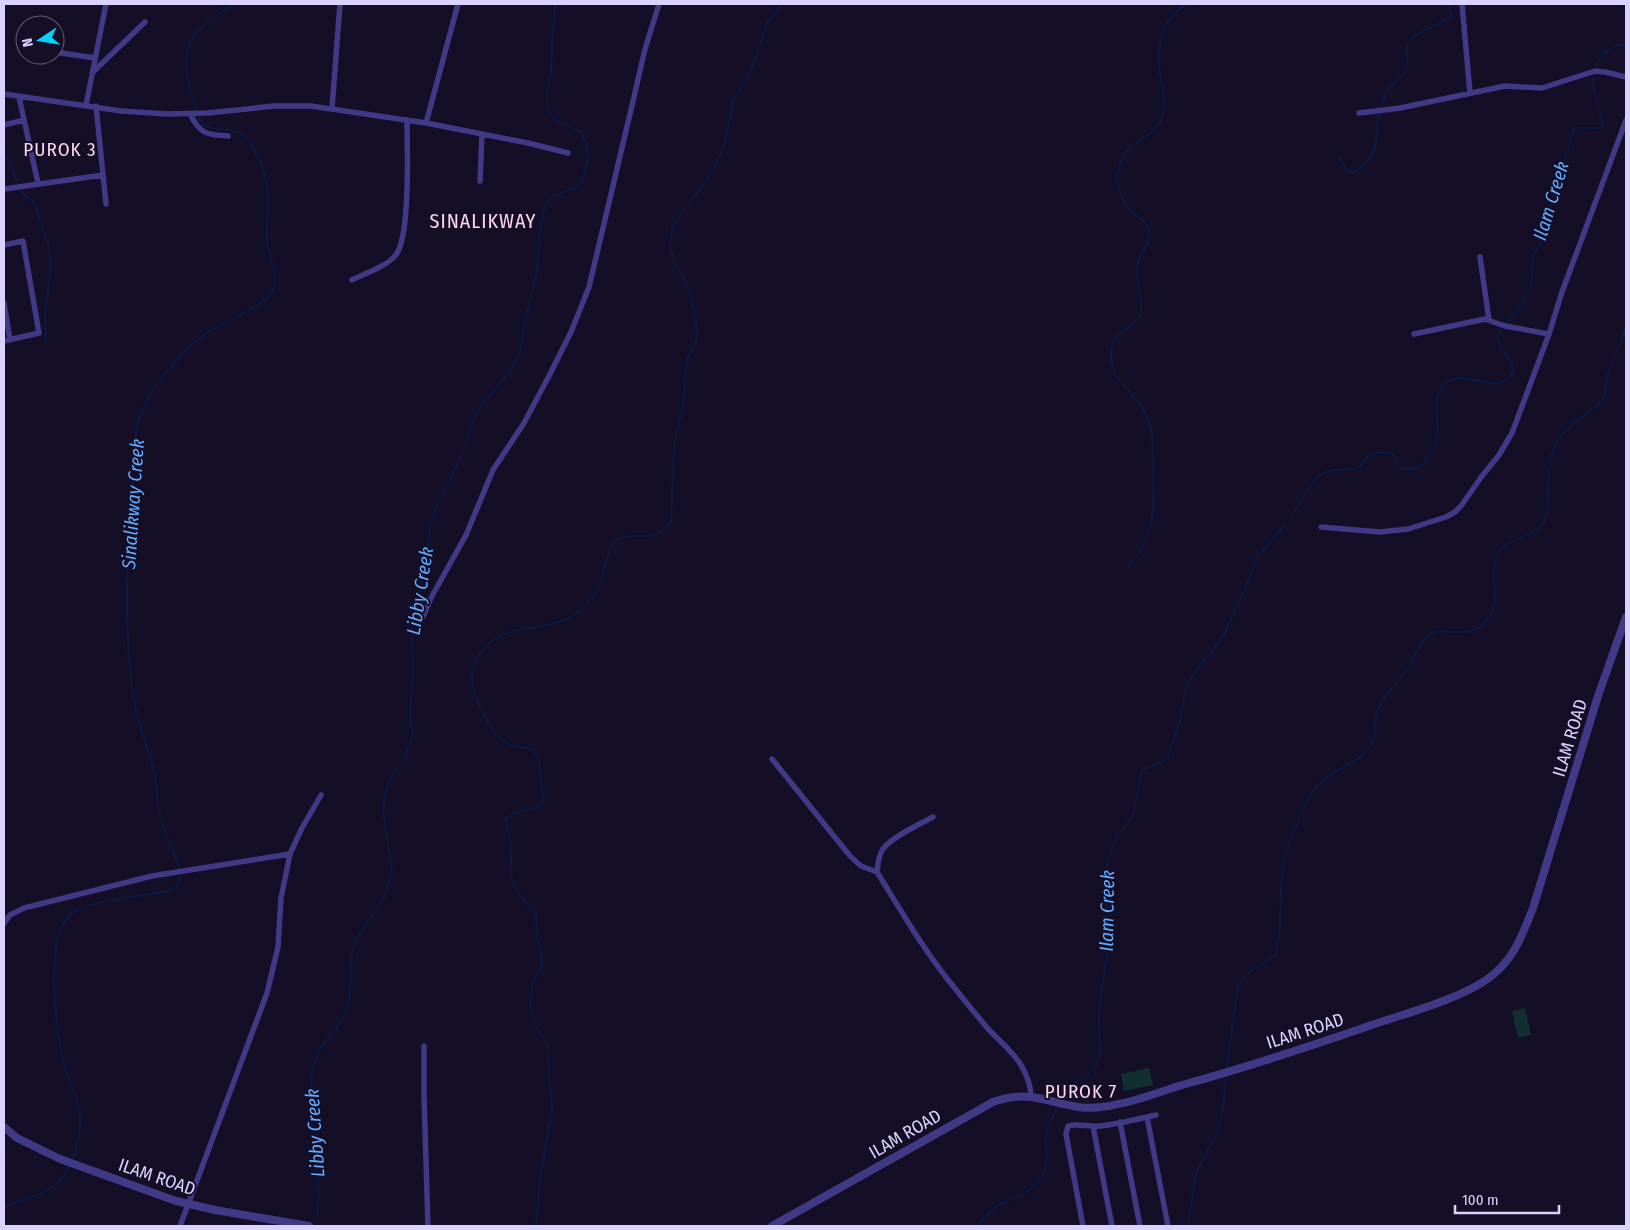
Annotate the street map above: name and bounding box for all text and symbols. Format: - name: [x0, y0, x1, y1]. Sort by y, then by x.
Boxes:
- north arrow: [15, 15, 65, 65]
- text: N: [19, 37, 37, 48]
- district label: PUROK 3: [23, 138, 97, 161]
- water label: Ilam Creek: [1528, 159, 1574, 243]
- district label: SINALIKWAY: [430, 209, 536, 233]
- water label: Sinalikway Creek: [117, 438, 149, 571]
- water label: Libby Creek: [402, 545, 438, 637]
- street label: ILAM ROAD: [1548, 697, 1592, 779]
- water label: Ilam Creek: [1095, 870, 1119, 952]
- street label: ILAM ROAD: [1264, 1008, 1346, 1054]
- district label: PUROK 7: [1045, 1080, 1117, 1103]
- water label: Libby Creek: [300, 1088, 330, 1178]
- street label: ILAM ROAD: [865, 1105, 945, 1163]
- street label: ILAM ROAD: [116, 1154, 198, 1200]
- scale bar: [1455, 1182, 1559, 1214]
- text: 100 m: [1462, 1191, 1499, 1209]

